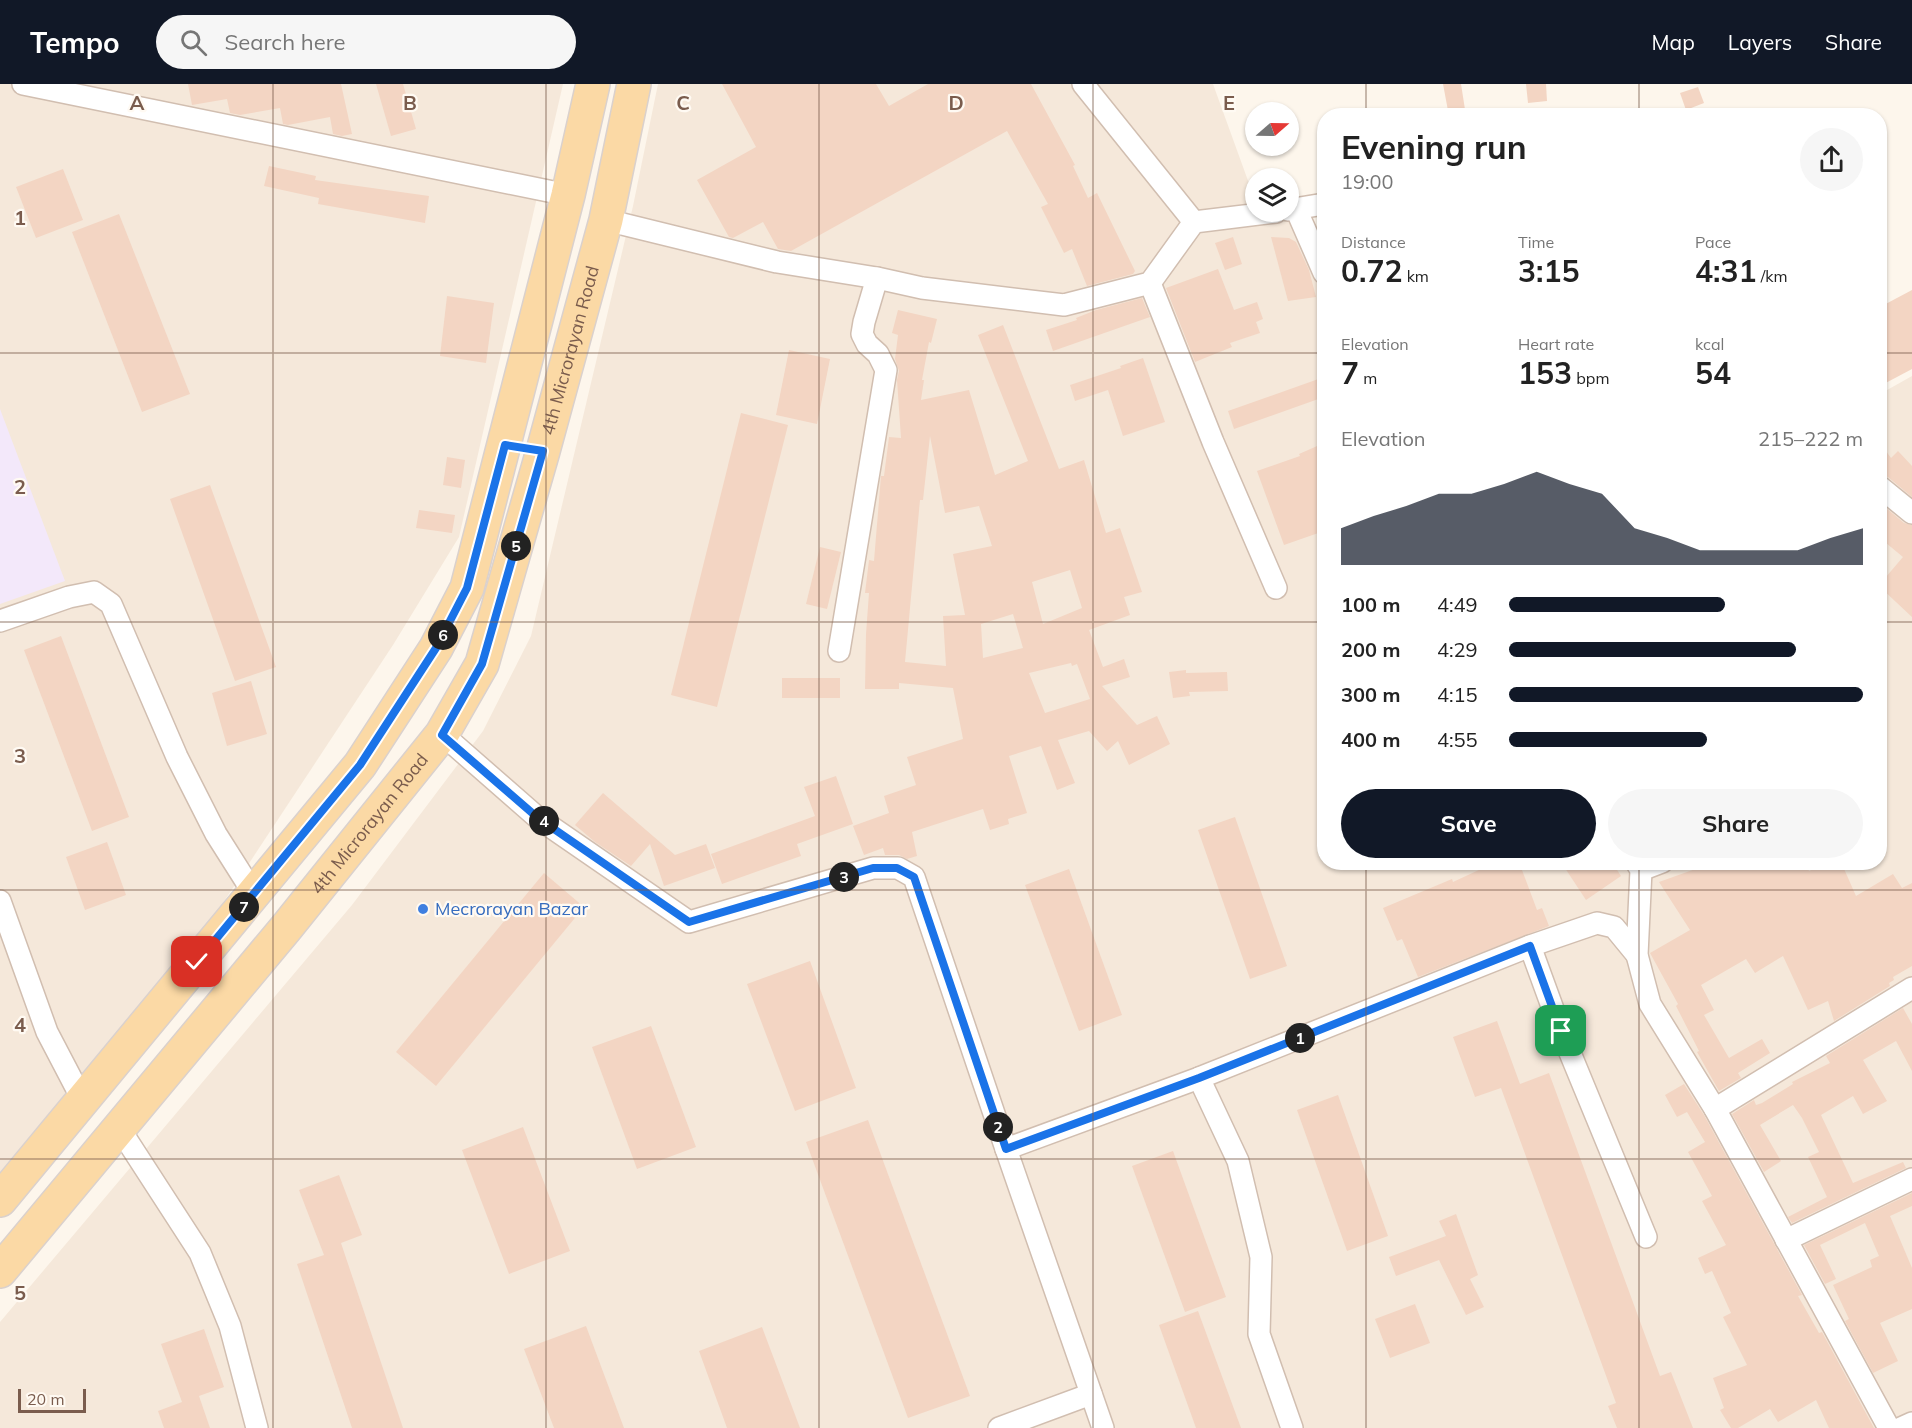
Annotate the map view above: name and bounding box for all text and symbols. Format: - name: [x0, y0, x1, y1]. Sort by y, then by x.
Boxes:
- search box: [156, 15, 576, 69]
- text: Tempo: [30, 25, 120, 60]
- icon: search: [177, 26, 210, 59]
- text: Search here: [225, 28, 346, 56]
- text: Map: [1652, 29, 1695, 55]
- text: Layers: [1728, 29, 1792, 55]
- text: Share: [1825, 29, 1882, 55]
- text: A: [130, 90, 145, 115]
- text: B: [403, 90, 417, 115]
- text: C: [676, 90, 690, 115]
- text: D: [948, 90, 964, 115]
- text: E: [1223, 90, 1235, 115]
- north arrow: [1245, 102, 1299, 156]
- map controls: [1245, 102, 1299, 222]
- text: Evening run: [1341, 126, 1527, 167]
- button: share: [1800, 128, 1863, 191]
- button: layers: [1245, 168, 1299, 222]
- text: 19:00: [1341, 169, 1394, 194]
- text: 1: [14, 205, 26, 230]
- text: Distance: [1341, 232, 1406, 252]
- text: Time: [1518, 232, 1554, 252]
- text: Pace: [1695, 232, 1731, 252]
- text: 0.72: [1341, 252, 1402, 290]
- text: 3:15: [1518, 252, 1579, 290]
- text: 4:31: [1695, 252, 1756, 290]
- street label: 4th Microrayan Road: [536, 263, 604, 438]
- text: km: [1402, 266, 1429, 286]
- text: /km: [1756, 266, 1787, 286]
- text: Elevation: [1341, 334, 1409, 354]
- text: Heart rate: [1518, 334, 1594, 354]
- text: kcal: [1695, 334, 1724, 354]
- text: 7: [1341, 354, 1359, 392]
- text: 153: [1518, 354, 1572, 392]
- text: 54: [1695, 354, 1731, 392]
- text: m: [1359, 368, 1377, 388]
- text: bpm: [1572, 368, 1609, 388]
- text: Elevation: [1341, 426, 1426, 451]
- text: 215–222 m: [1758, 426, 1863, 451]
- text: 2: [14, 474, 26, 499]
- pin: 5: [501, 531, 531, 561]
- text: 5: [511, 536, 521, 556]
- text: 100 m: [1341, 592, 1400, 617]
- text: 4:49: [1437, 592, 1478, 617]
- pin: 6: [428, 620, 458, 650]
- text: 6: [438, 625, 448, 645]
- text: 200 m: [1341, 637, 1400, 662]
- text: 4:29: [1437, 637, 1478, 662]
- text: 300 m: [1341, 682, 1400, 707]
- text: 4:15: [1437, 682, 1478, 707]
- text: 400 m: [1341, 727, 1400, 752]
- text: 4:55: [1437, 727, 1478, 752]
- text: 3: [14, 743, 26, 768]
- street label: 4th Microrayan Road: [306, 748, 433, 899]
- button: Save: [1341, 789, 1596, 858]
- button: Share: [1608, 789, 1863, 858]
- pin: 4: [529, 806, 559, 836]
- text: 4: [539, 811, 549, 831]
- pin: 3: [829, 862, 859, 892]
- text: 3: [839, 867, 849, 887]
- pin: 7: [229, 892, 259, 922]
- text: 7: [239, 897, 249, 917]
- place label: Mecrorayan Bazar: [435, 897, 589, 920]
- marker: Mecrorayan Bazar: [416, 902, 430, 916]
- pin: [171, 936, 222, 987]
- icon: check: [180, 945, 213, 978]
- pin: [1535, 1005, 1586, 1056]
- text: 4: [14, 1012, 26, 1037]
- icon: arrive: [1544, 1014, 1577, 1047]
- pin: 1: [1285, 1023, 1315, 1053]
- text: 1: [1295, 1028, 1305, 1048]
- pin: 2: [983, 1112, 1013, 1142]
- text: 2: [993, 1117, 1003, 1137]
- text: 5: [14, 1280, 26, 1305]
- scale bar: [18, 1386, 86, 1414]
- text: 20 m: [27, 1389, 64, 1409]

